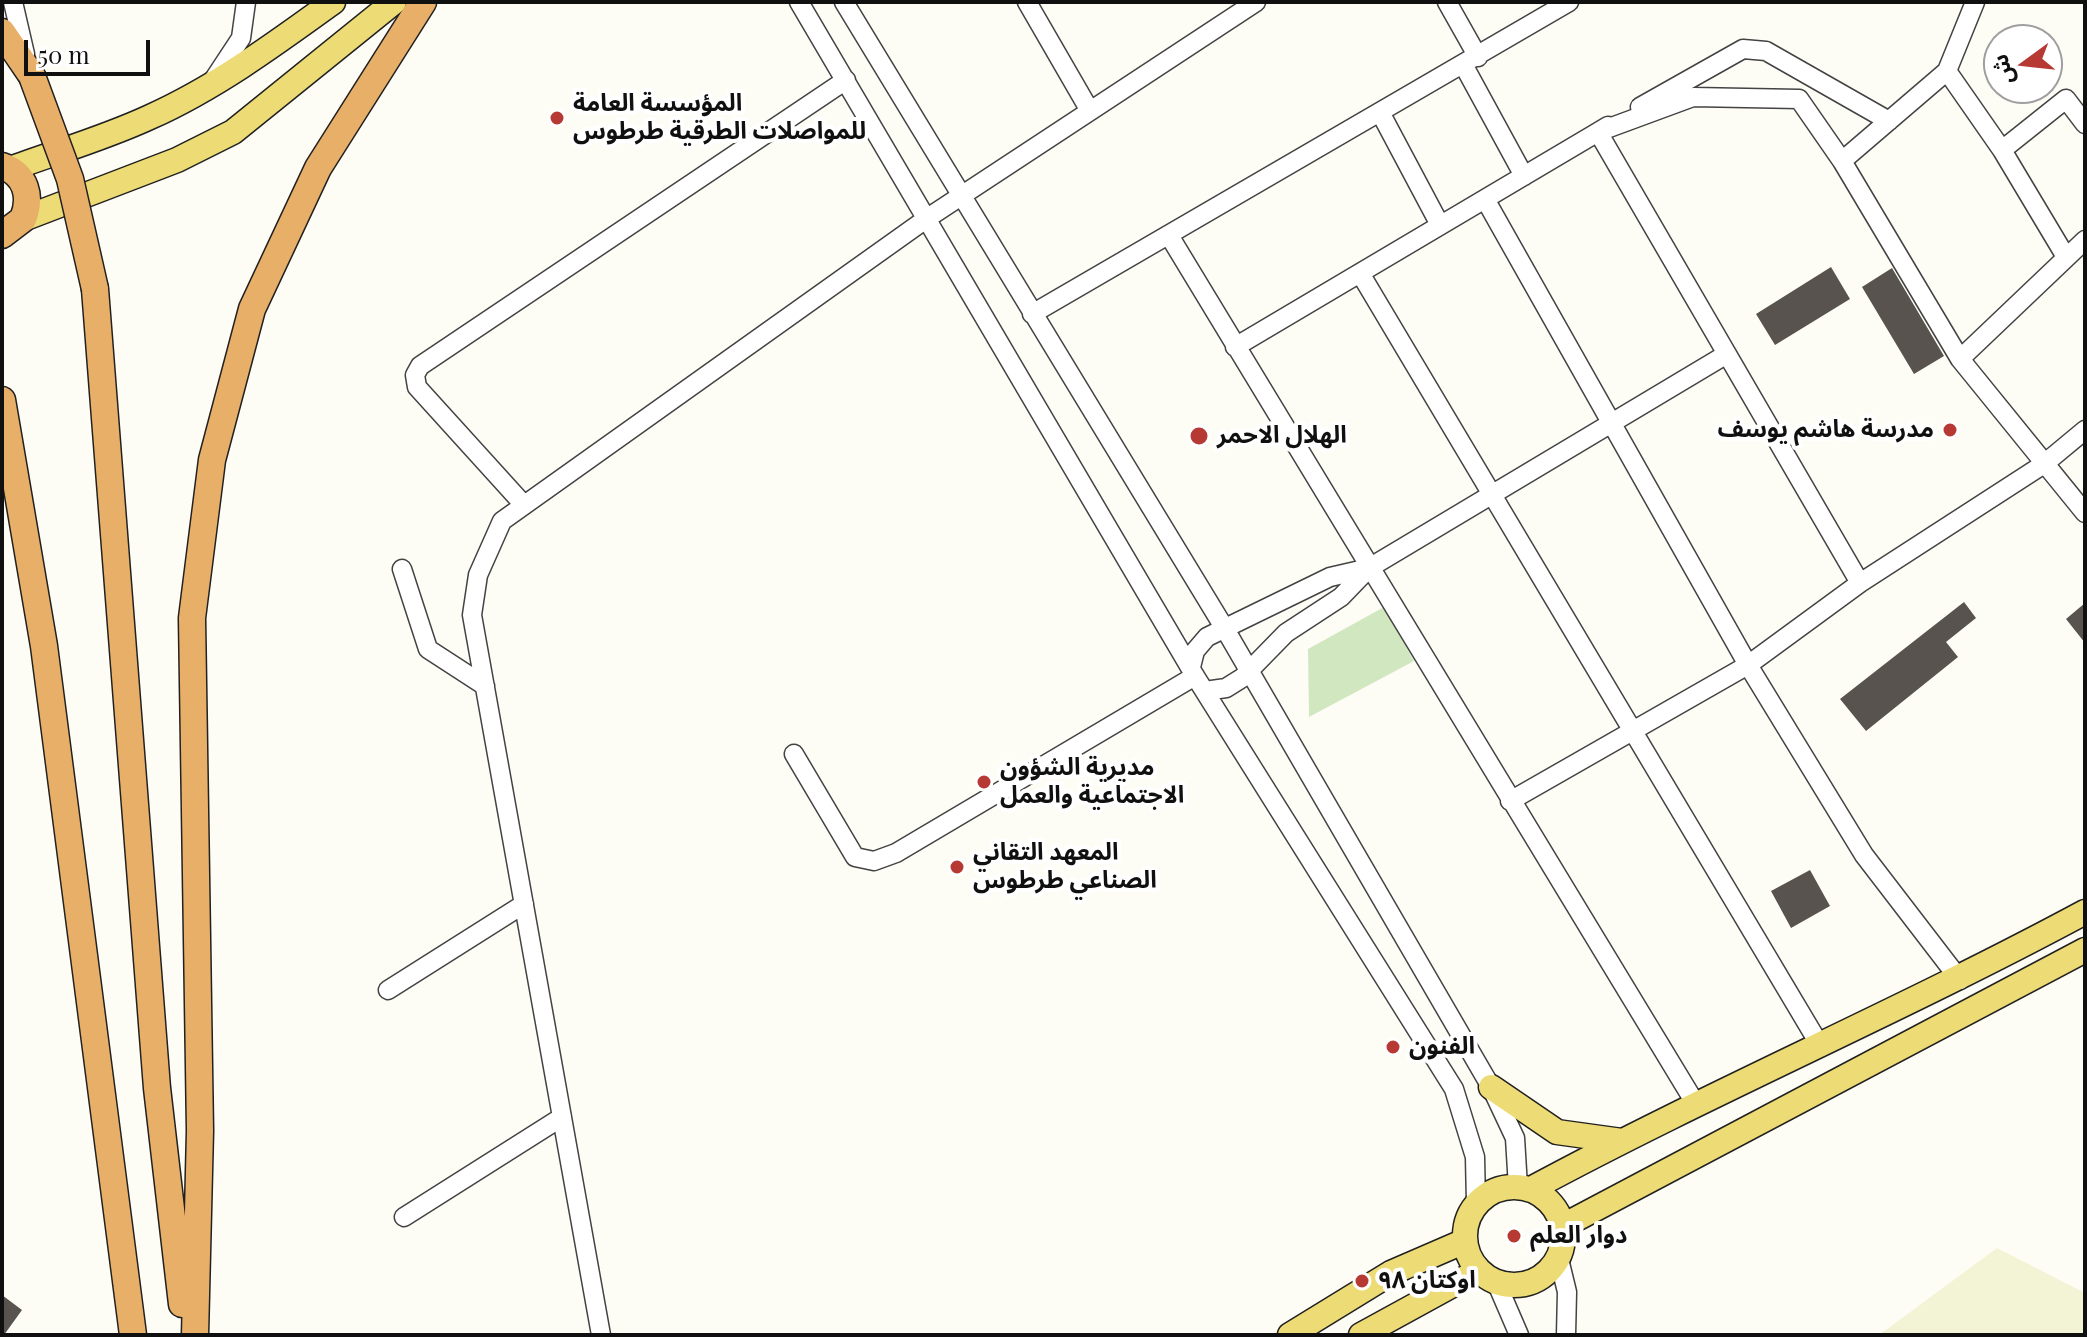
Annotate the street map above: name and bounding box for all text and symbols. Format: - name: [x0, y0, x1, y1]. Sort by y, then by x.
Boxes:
- scale bar: [28, 24, 154, 74]
- north arrow: [1983, 24, 2063, 104]
- text: 50 m: [38, 38, 90, 70]
- text: ش: [1983, 51, 2020, 88]
- place label: المؤسسة العامة للمواصلات الطرقية طرطوس: [573, 90, 866, 146]
- marker: المؤسسة العامة للمواصلات الطرقية طرطوس: [548, 109, 566, 127]
- place label: مدرسة هاشم يوسف: [1717, 416, 1934, 444]
- marker: مدرسة هاشم يوسف: [1941, 421, 1959, 439]
- place label: الهلال الاحمر: [1217, 422, 1347, 450]
- marker: الهلال الاحمر: [1188, 425, 1210, 447]
- place label: مديرية الشؤون الاجتماعية والعمل: [1000, 754, 1184, 810]
- marker: مديرية الشؤون الاجتماعية والعمل: [975, 773, 993, 791]
- place label: المعهد التقاني الصناعي طرطوس: [973, 839, 1157, 895]
- marker: المعهد التقاني الصناعي طرطوس: [948, 858, 966, 876]
- place label: الفنون: [1409, 1033, 1475, 1061]
- marker: الفنون: [1384, 1038, 1402, 1056]
- place label: دوار العلم: [1530, 1222, 1627, 1250]
- marker: دوار العلم: [1505, 1227, 1523, 1245]
- place label: اوكتان ٩٨: [1378, 1267, 1476, 1295]
- marker: اوكتان ٩٨: [1353, 1272, 1371, 1290]

